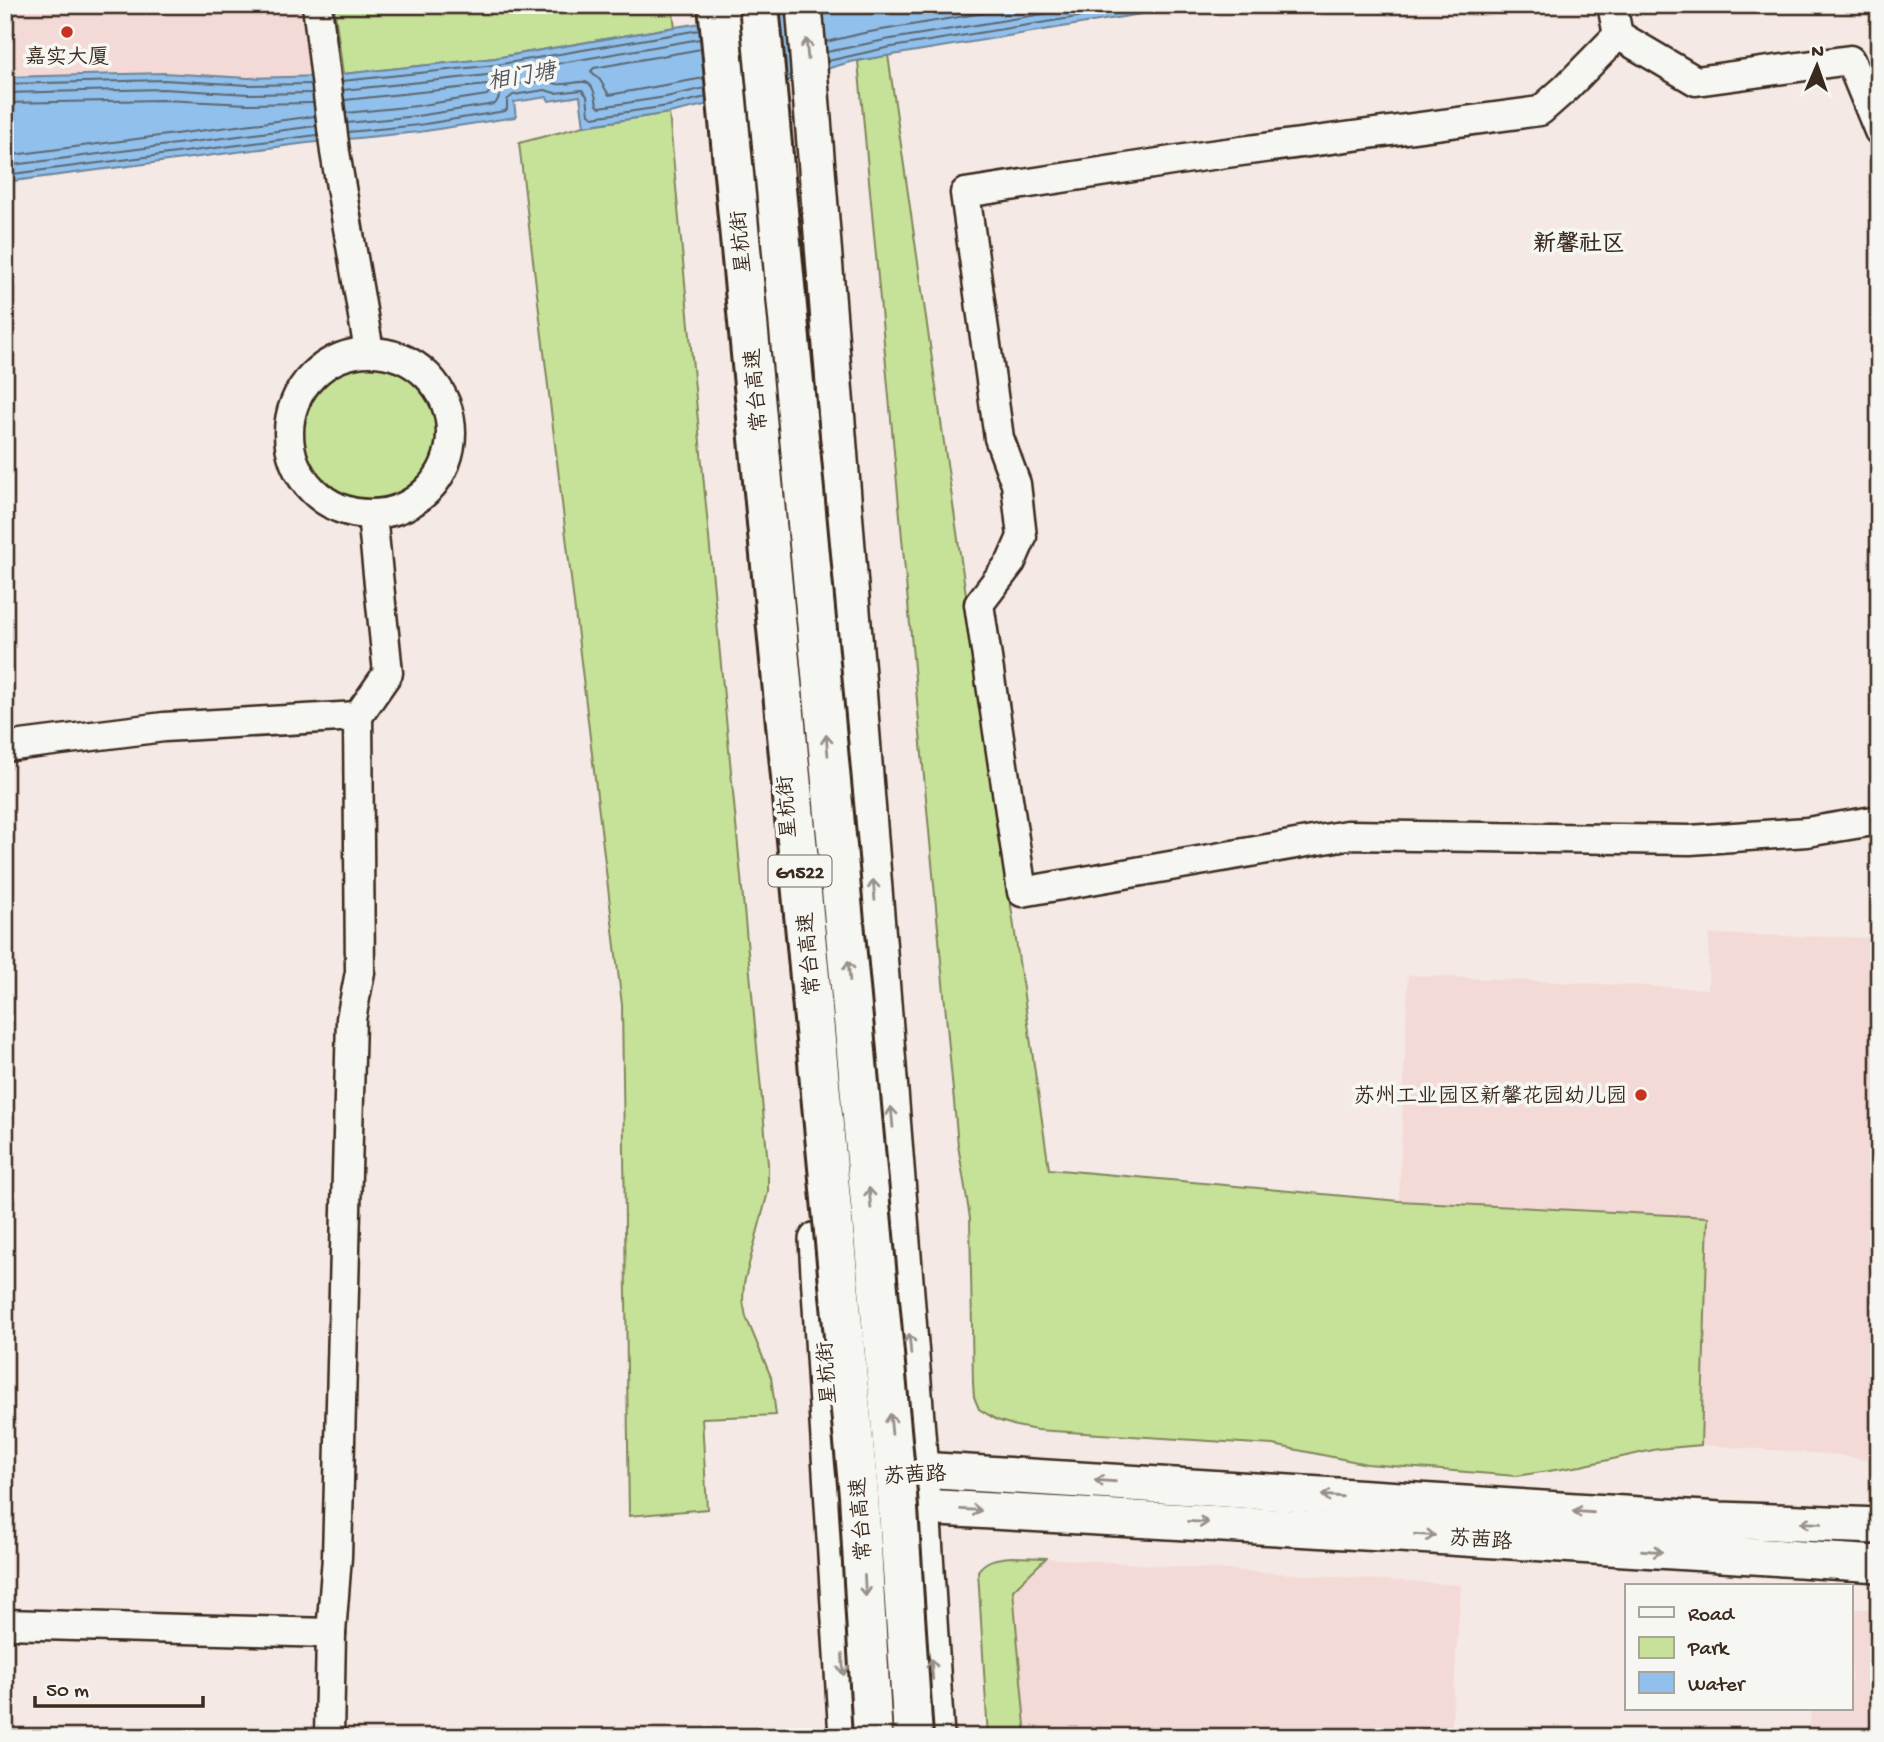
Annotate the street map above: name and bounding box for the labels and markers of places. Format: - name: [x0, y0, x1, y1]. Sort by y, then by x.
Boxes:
- marker: 嘉实大厦: [59, 24, 75, 40]
- place label: 嘉实大厦: [25, 45, 109, 72]
- place label: 苏州工业园区新馨花园幼儿园: [1354, 1084, 1627, 1111]
- marker: 苏州工业园区新馨花园幼儿园: [1633, 1087, 1649, 1103]

